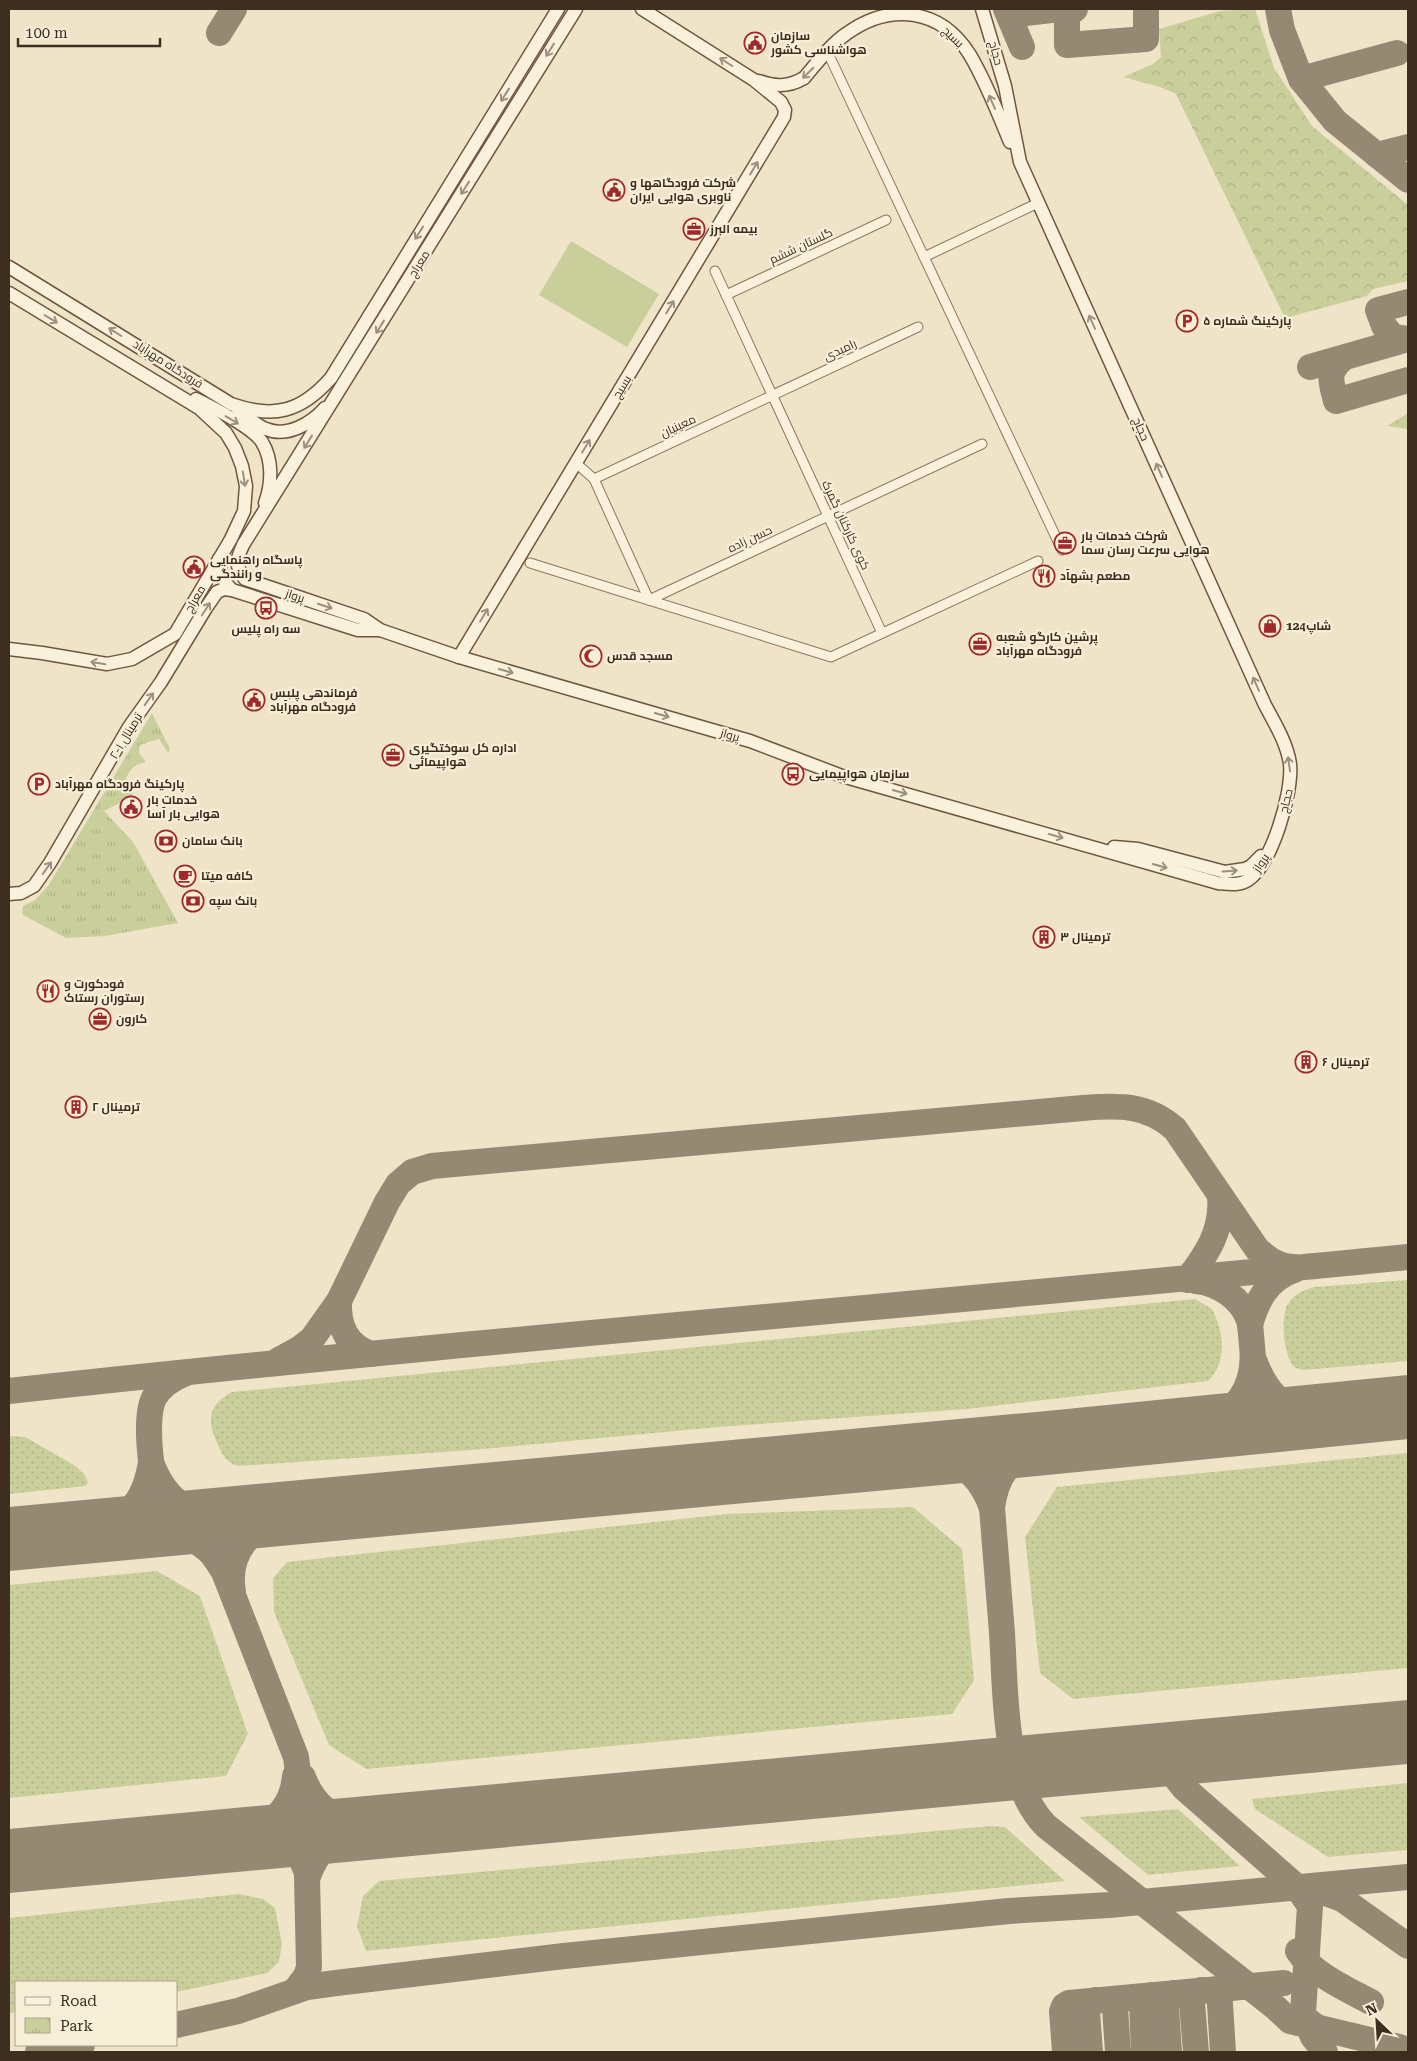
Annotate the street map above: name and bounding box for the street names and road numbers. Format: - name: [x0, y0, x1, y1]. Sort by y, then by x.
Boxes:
- street label: بسیج: [939, 23, 967, 51]
- street label: حجاج: [985, 39, 1006, 67]
- street label: گلستان ششم: [767, 225, 835, 268]
- street label: معراج: [405, 248, 434, 281]
- street label: رامبدی: [821, 336, 859, 364]
- street label: فرودگاه مهرآباد: [130, 337, 206, 391]
- street label: بسیج: [610, 373, 635, 402]
- street label: معینیان: [658, 412, 698, 440]
- street label: حجاج: [1129, 415, 1152, 443]
- street label: کوی کارکنان گمرک: [819, 478, 873, 572]
- street label: حسن زاده: [726, 523, 774, 555]
- street label: معراج: [182, 583, 209, 616]
- street label: پرواز: [282, 586, 307, 608]
- street label: ترمینال ۱-۲: [107, 710, 146, 762]
- street label: پرواز: [717, 725, 742, 747]
- street label: حجاج: [1276, 788, 1297, 815]
- street label: پرواز: [1249, 850, 1274, 877]

